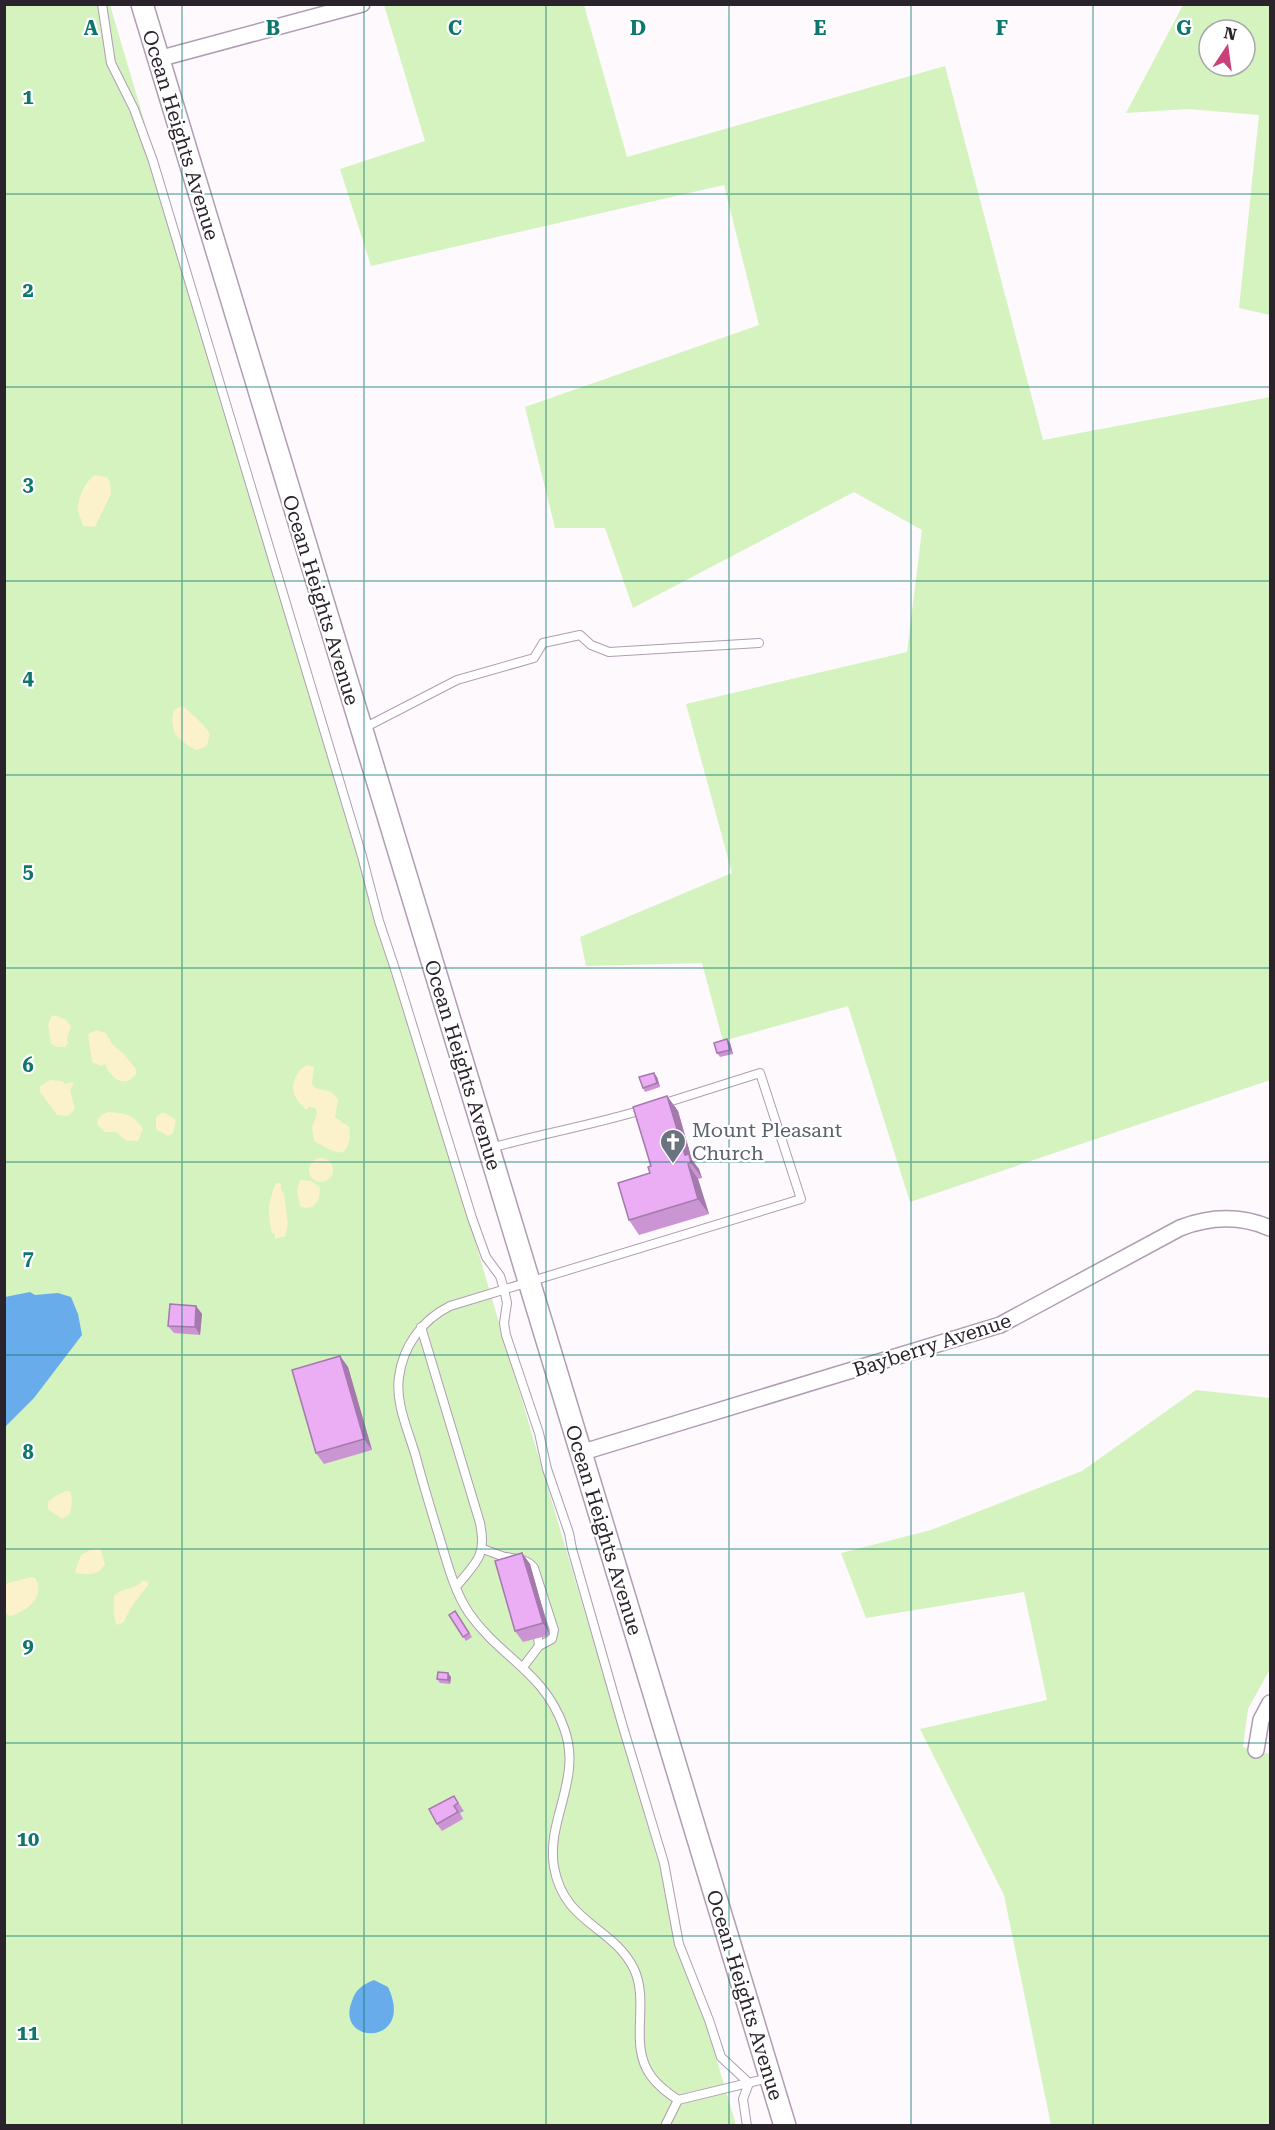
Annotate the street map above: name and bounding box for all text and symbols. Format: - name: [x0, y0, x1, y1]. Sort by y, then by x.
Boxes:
- text: A: [84, 16, 99, 40]
- text: B: [266, 16, 280, 40]
- text: C: [448, 16, 462, 40]
- text: D: [630, 16, 646, 40]
- text: E: [814, 16, 827, 40]
- text: F: [996, 16, 1008, 40]
- text: G: [1176, 16, 1192, 40]
- north arrow: [1197, 18, 1257, 78]
- text: N: [1222, 23, 1238, 45]
- street label: Ocean Heights Avenue: [138, 27, 224, 243]
- text: 1: [22, 85, 34, 109]
- text: 2: [22, 278, 34, 302]
- text: 3: [22, 472, 34, 496]
- street label: Ocean Heights Avenue: [278, 492, 364, 708]
- text: 4: [22, 666, 34, 690]
- text: 5: [22, 859, 34, 883]
- street label: Ocean Heights Avenue: [420, 957, 506, 1173]
- text: 6: [22, 1053, 34, 1077]
- place label: Mount Pleasant Church: [692, 1118, 843, 1165]
- church icon: Mount Pleasant Church: [658, 1127, 688, 1165]
- text: 7: [22, 1246, 34, 1270]
- street label: Bayberry Avenue: [850, 1308, 1014, 1382]
- street label: Ocean Heights Avenue: [561, 1422, 647, 1638]
- text: 8: [22, 1440, 34, 1464]
- text: 9: [22, 1634, 34, 1658]
- text: 10: [17, 1827, 39, 1851]
- street label: Ocean Heights Avenue: [702, 1887, 788, 2103]
- text: 11: [17, 2021, 39, 2045]

